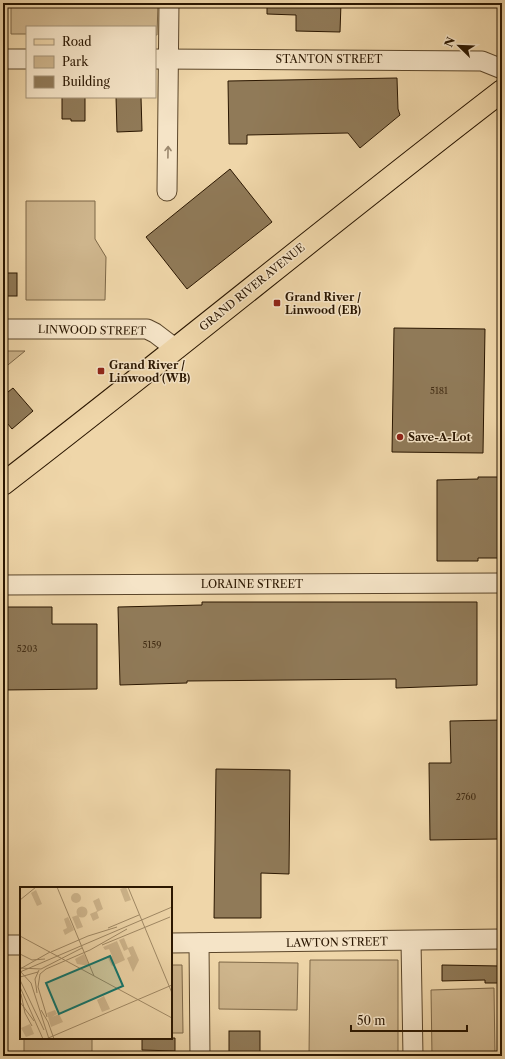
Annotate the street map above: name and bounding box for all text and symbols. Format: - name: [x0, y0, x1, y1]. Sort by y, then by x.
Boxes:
- legend: [26, 26, 156, 98]
- north arrow: [439, 26, 479, 66]
- text: Road: [62, 34, 92, 49]
- text: N: [441, 35, 458, 49]
- street label: STANTON STREET: [276, 52, 383, 66]
- text: Park: [62, 54, 89, 69]
- text: Building: [62, 74, 110, 89]
- one-way arrow: [164, 146, 172, 159]
- street label: GRAND RIVER AVENUE: [196, 240, 308, 334]
- place label: Grand River / Linwood (EB): [285, 290, 362, 317]
- marker: Grand River / Linwood (EB): [272, 298, 282, 308]
- street label: LINWOOD STREET: [38, 322, 147, 338]
- place label: Grand River / Linwood (WB): [109, 358, 191, 385]
- marker: Grand River / Linwood (WB): [96, 366, 106, 376]
- house number: 5181: [430, 385, 448, 396]
- place label: Save-A-Lot: [408, 430, 471, 444]
- marker: Save-A-Lot: [395, 432, 405, 442]
- street label: LORAINE STREET: [201, 577, 304, 591]
- house number: 5159: [143, 639, 161, 650]
- house number: 5203: [17, 643, 37, 654]
- house number: 2760: [456, 791, 476, 802]
- inset map: [20, 887, 172, 1039]
- street label: LAWTON STREET: [286, 934, 389, 950]
- scale bar: [351, 1007, 467, 1033]
- text: 50 m: [357, 1013, 386, 1028]

